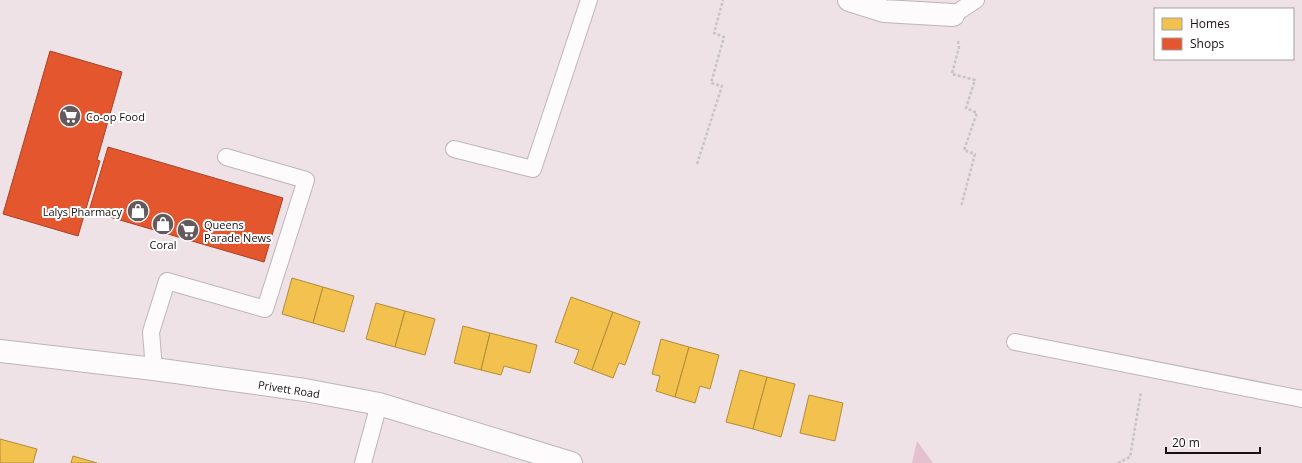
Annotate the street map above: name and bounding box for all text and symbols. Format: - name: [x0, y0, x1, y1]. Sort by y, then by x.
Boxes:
- legend: [1154, 8, 1294, 60]
- text: Homes: [1190, 15, 1230, 32]
- text: Shops: [1190, 35, 1225, 52]
- supermarket icon: Co-op Food: [57, 103, 83, 129]
- place label: Co-op Food: [86, 109, 145, 124]
- shop icon: Lalys Pharmacy: [125, 198, 151, 224]
- place label: Lalys Pharmacy: [43, 204, 122, 219]
- shop icon: Coral: [150, 211, 176, 237]
- supermarket icon: Queens Parade News: [175, 217, 201, 243]
- place label: Queens Parade News: [204, 217, 271, 245]
- place label: Coral: [150, 237, 176, 252]
- street label: Privett Road: [257, 377, 321, 401]
- scale bar: [1166, 429, 1260, 455]
- text: 20 m: [1172, 434, 1200, 451]

